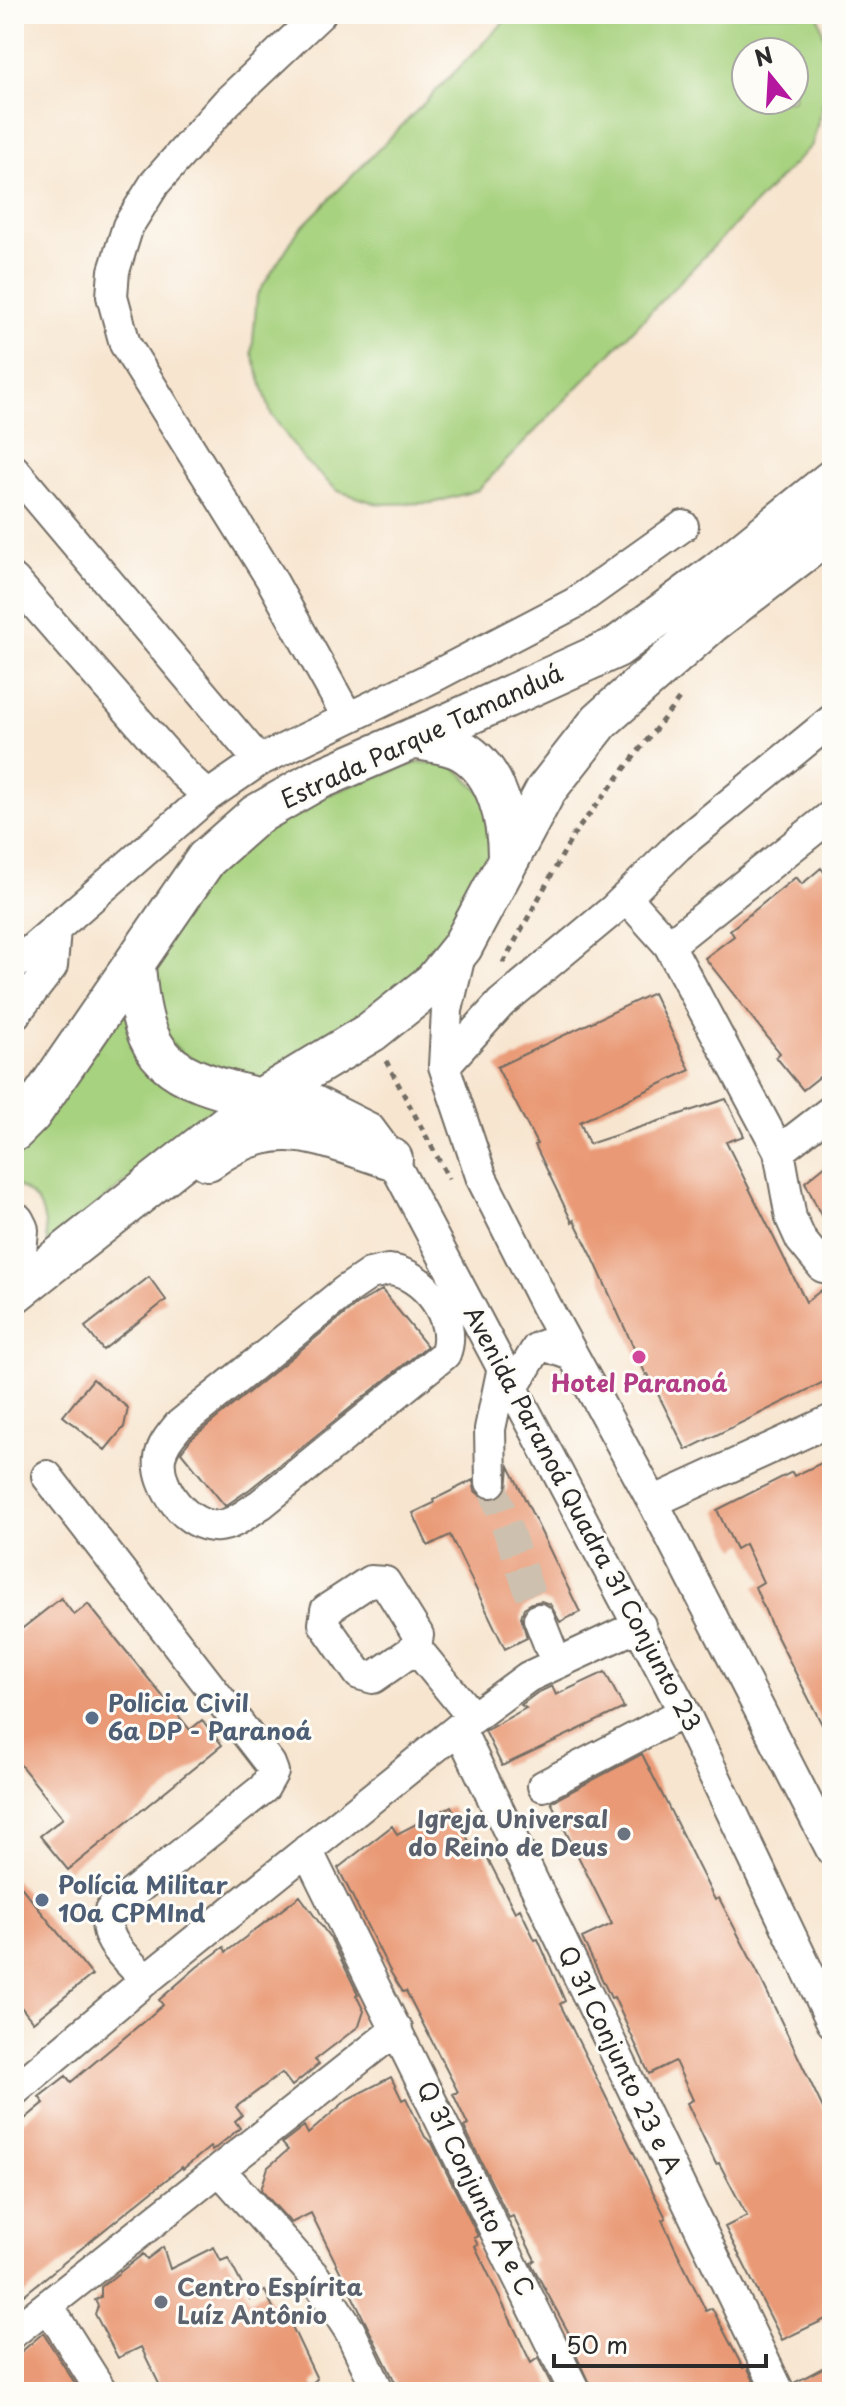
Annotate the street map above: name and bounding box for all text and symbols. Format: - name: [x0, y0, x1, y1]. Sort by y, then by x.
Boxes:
- north arrow: [730, 36, 810, 116]
- text: N: [750, 37, 777, 74]
- street label: Estrada Parque Tamanduá: [274, 654, 568, 817]
- street label: Avenida Paranoá Quadra 31 Conjunto 23: [456, 1299, 712, 1737]
- marker: Hotel Paranoá: [630, 1348, 648, 1366]
- place label: Hotel Paranoá: [551, 1364, 728, 1400]
- place label: Policia Civil 6a DP - Paranoá: [108, 1684, 312, 1748]
- marker: Policia Civil 6a DP - Paranoá: [83, 1709, 101, 1727]
- place label: Igreja Universal do Reino de Deus: [408, 1800, 608, 1864]
- marker: Igreja Universal do Reino de Deus: [615, 1825, 633, 1843]
- place label: Polícia Militar 10a CPMInd: [58, 1866, 228, 1930]
- marker: Polícia Militar 10a CPMInd: [33, 1891, 51, 1909]
- street label: Q 31 Conjunto 23 e A: [550, 1939, 692, 2179]
- street label: Q 31 Conjunto A e C: [409, 2075, 545, 2302]
- place label: Centro Espírita Luíz Antônio: [177, 2268, 364, 2332]
- marker: Centro Espírita Luíz Antônio: [152, 2293, 170, 2311]
- scale bar: [554, 2318, 766, 2368]
- text: 50 m: [566, 2326, 628, 2362]

